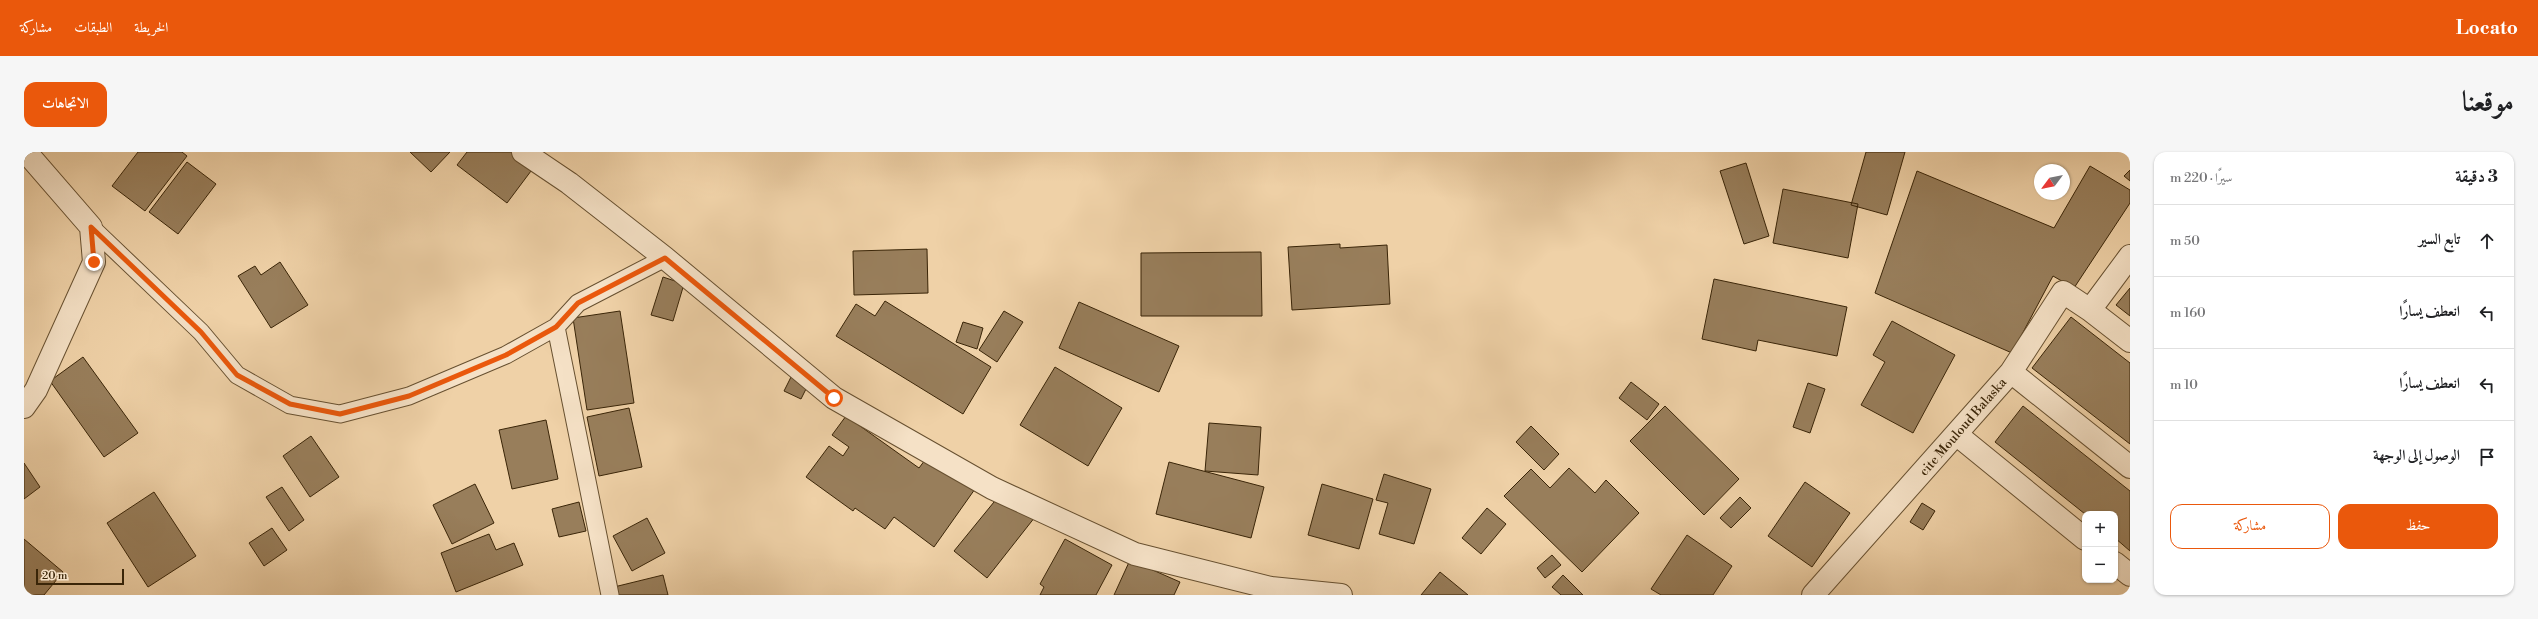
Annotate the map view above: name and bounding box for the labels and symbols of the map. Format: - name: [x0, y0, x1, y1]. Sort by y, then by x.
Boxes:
- north arrow: [2034, 164, 2070, 200]
- route end: [85, 253, 103, 271]
- street label: cite Mouloud Balaska: [1916, 374, 2010, 479]
- route start: [825, 389, 843, 407]
- scale bar: [36, 567, 124, 586]

